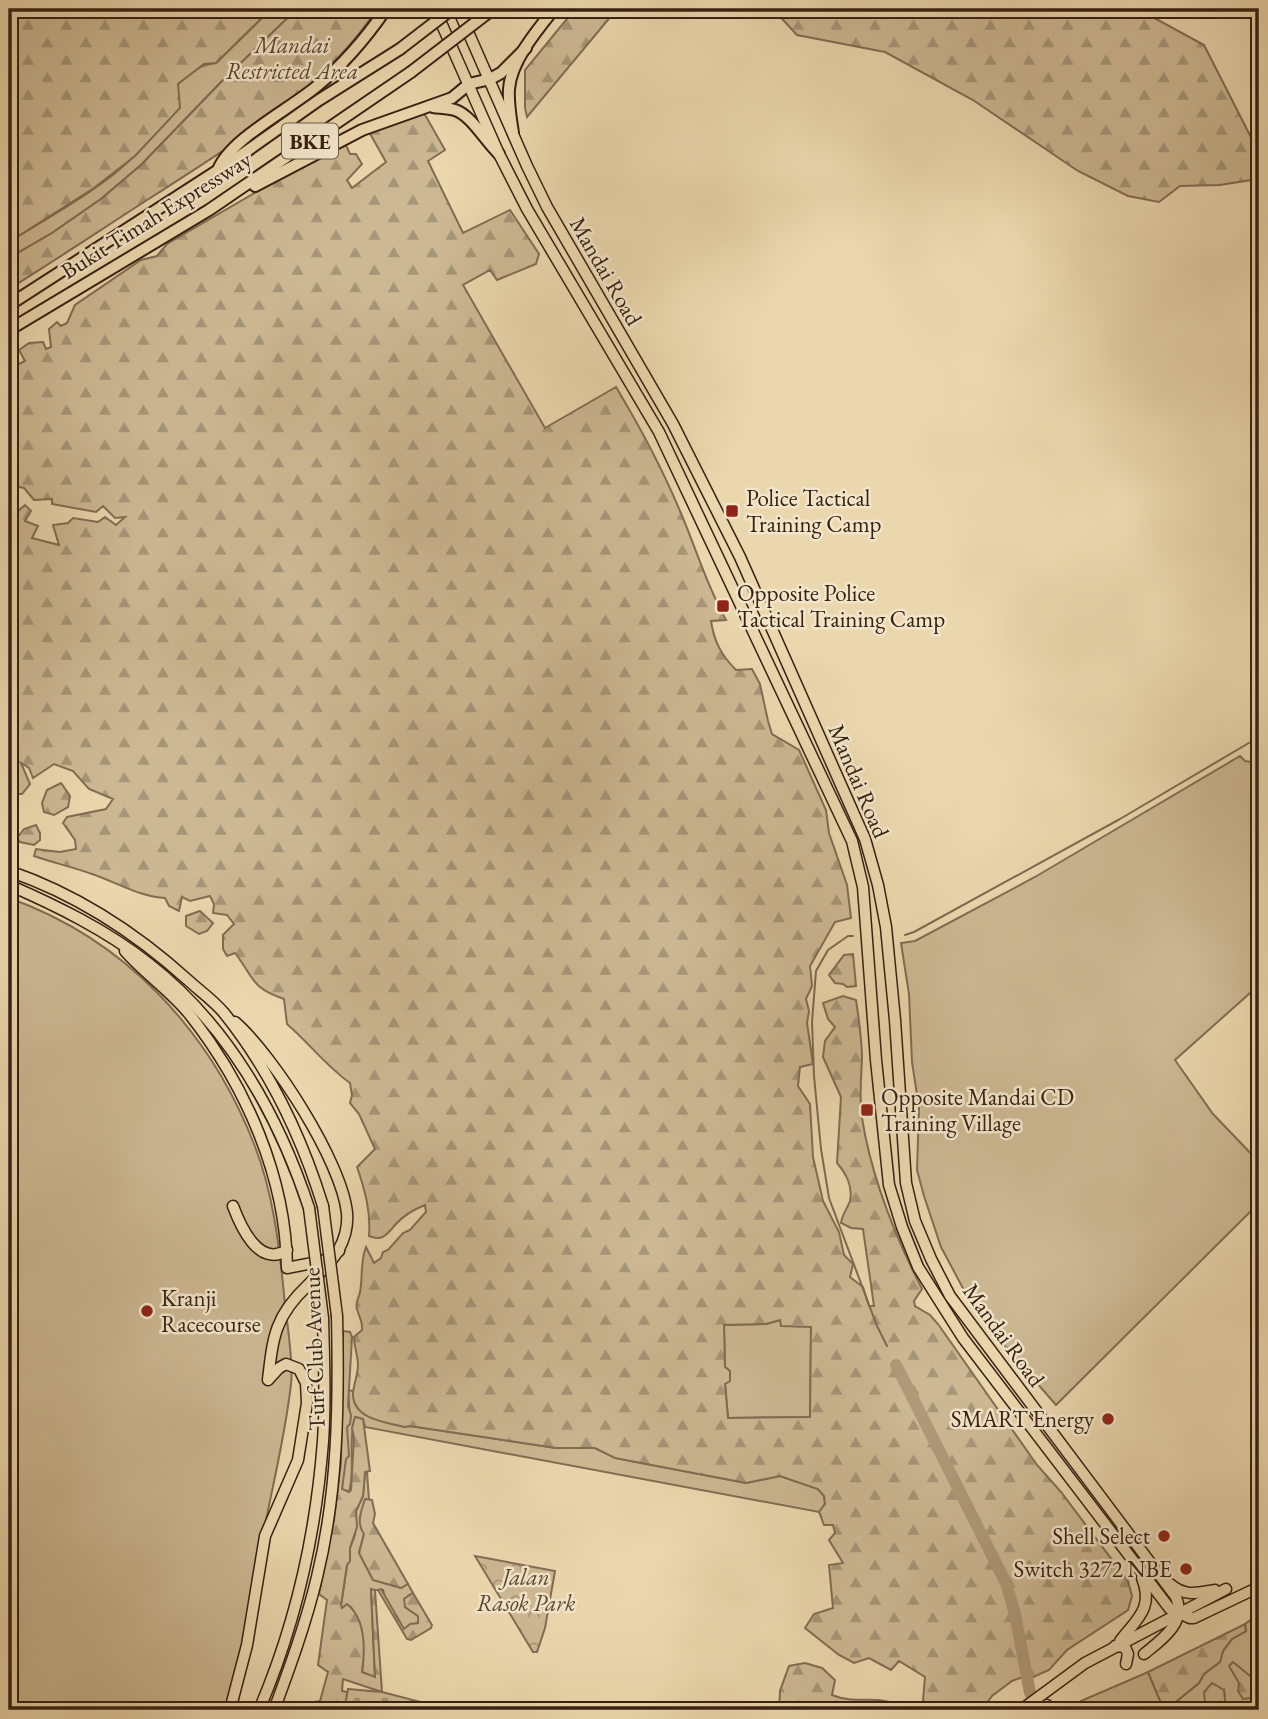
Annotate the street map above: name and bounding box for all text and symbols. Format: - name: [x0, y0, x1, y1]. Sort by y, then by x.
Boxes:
- park label: Mandai Restricted Area: [226, 30, 358, 86]
- road number: BKE: [282, 124, 338, 158]
- street label: Bukit Timah Expressway: [55, 144, 258, 286]
- street label: Mandai Road: [563, 211, 649, 331]
- place label: Police Tactical Training Camp: [746, 483, 882, 539]
- marker: Police Tactical Training Camp: [724, 503, 740, 519]
- place label: Opposite Police Tactical Training Camp: [737, 578, 945, 634]
- marker: Opposite Police Tactical Training Camp: [715, 598, 731, 614]
- street label: Mandai Road: [822, 720, 897, 843]
- place label: Opposite Mandai CD Training Village: [881, 1082, 1074, 1138]
- marker: Opposite Mandai CD Training Village: [859, 1102, 875, 1118]
- street label: Turf Club Avenue: [296, 1267, 332, 1431]
- street label: Mandai Road: [956, 1277, 1052, 1393]
- place label: Kranji Racecourse: [161, 1283, 261, 1339]
- marker: Kranji Racecourse: [139, 1303, 155, 1319]
- place label: SMART Energy: [951, 1404, 1095, 1434]
- marker: SMART Energy: [1100, 1411, 1116, 1427]
- place label: Shell Select: [1052, 1521, 1151, 1551]
- marker: Shell Select: [1156, 1528, 1172, 1544]
- place label: Switch 3272 NBE: [1013, 1554, 1172, 1584]
- marker: Switch 3272 NBE: [1178, 1561, 1194, 1577]
- park label: Jalan Rasok Park: [477, 1562, 576, 1618]

